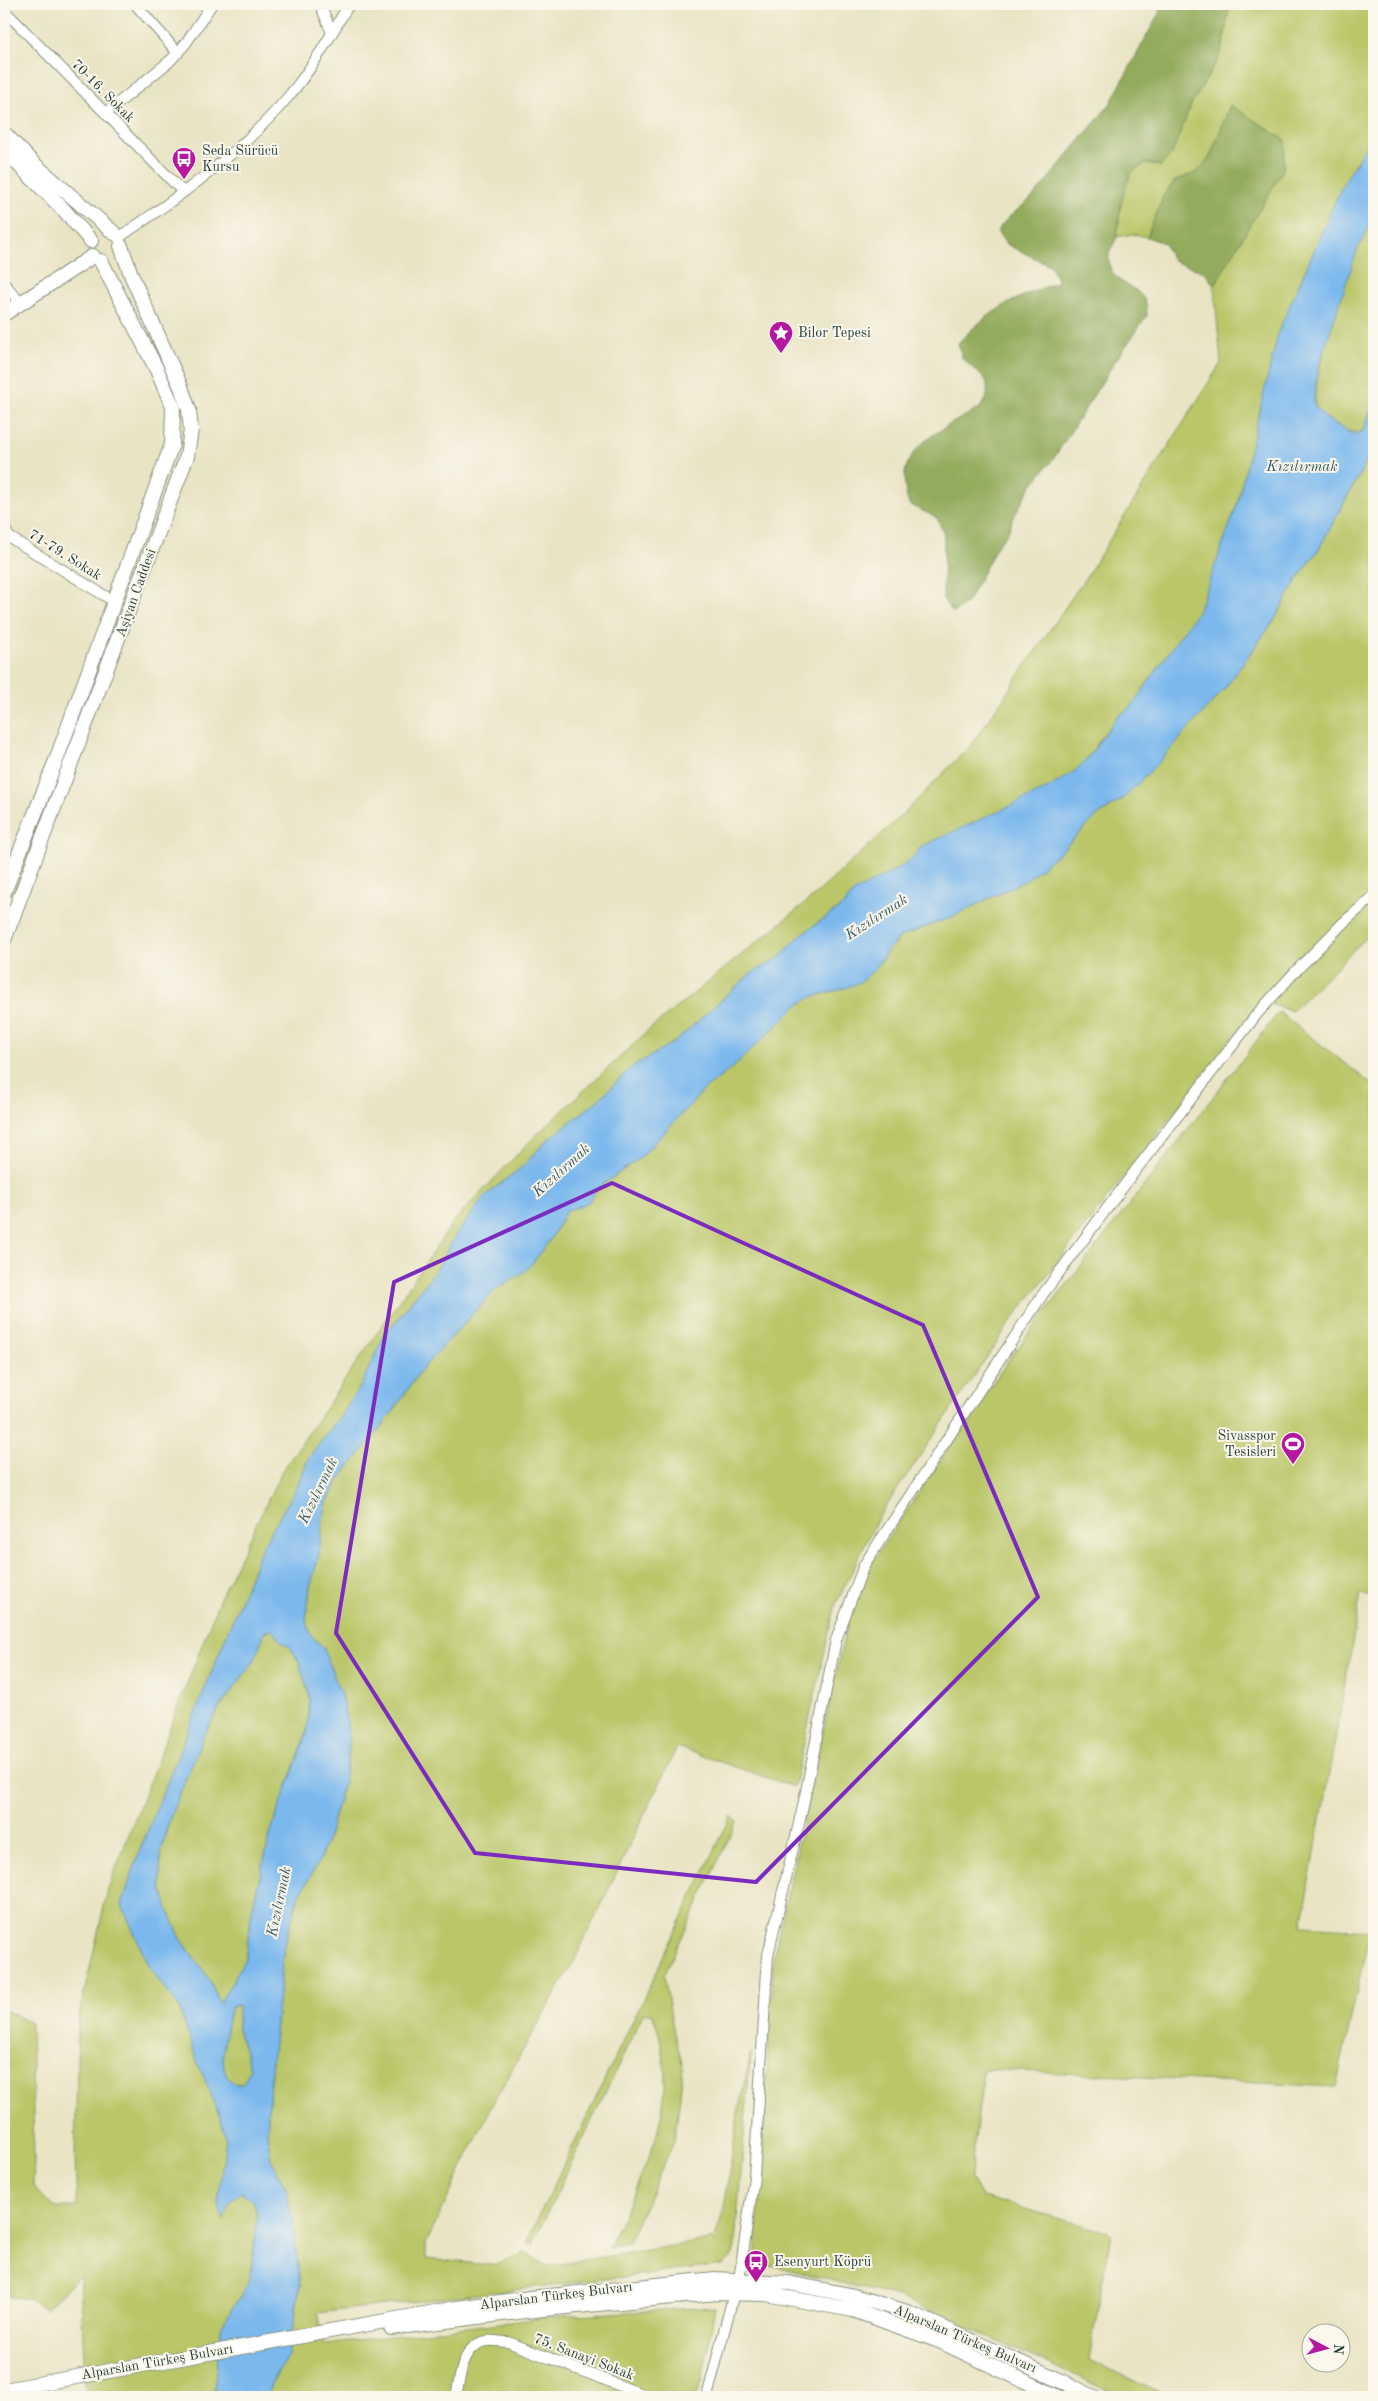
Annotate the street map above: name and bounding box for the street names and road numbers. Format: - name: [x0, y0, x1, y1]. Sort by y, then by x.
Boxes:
- street label: 70-16. Sokak: [69, 57, 137, 125]
- street label: 71-79. Sokak: [26, 527, 104, 583]
- street label: Aşiyan Caddesi: [113, 547, 159, 639]
- street label: Alparslan Türkeş Bulvarı: [479, 2280, 633, 2312]
- street label: Alparslan Türkeş Bulvarı: [891, 2302, 1039, 2376]
- street label: 75. Sanayi Sokak: [532, 2331, 636, 2383]
- street label: Alparslan Türkeş Bulvarı: [80, 2342, 234, 2382]

